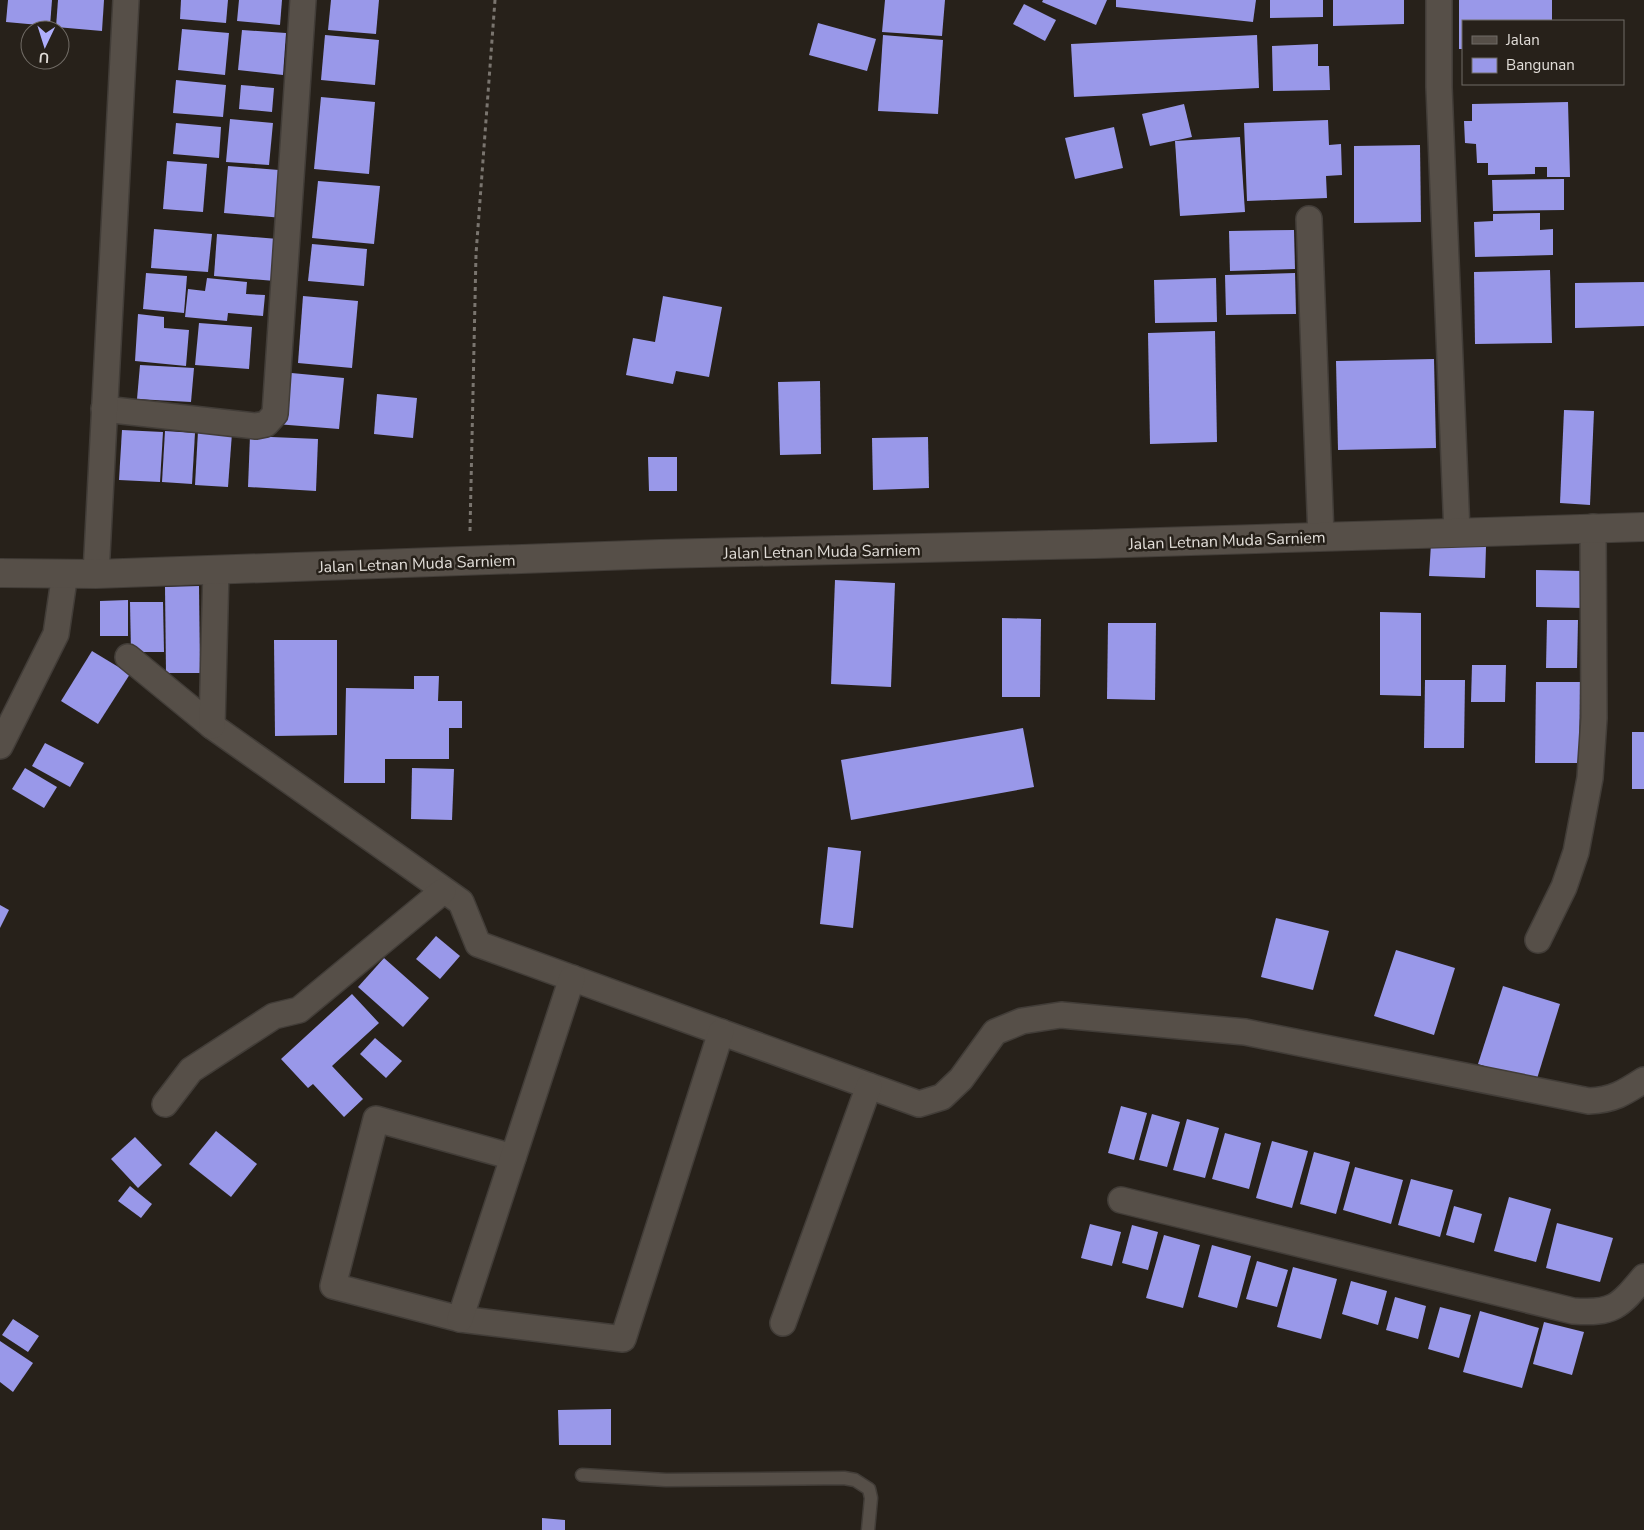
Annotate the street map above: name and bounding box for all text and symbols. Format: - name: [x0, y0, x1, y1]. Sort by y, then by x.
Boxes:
- north arrow: [20, 20, 70, 70]
- legend: [1462, 20, 1624, 85]
- text: Jalan: [1505, 30, 1540, 50]
- text: U: [38, 48, 50, 67]
- text: Bangunan: [1506, 55, 1575, 75]
- street label: Jalan Letnan Muda Sarniem: [1127, 527, 1326, 555]
- street label: Jalan Letnan Muda Sarniem: [722, 539, 921, 565]
- street label: Jalan Letnan Muda Sarniem: [317, 550, 516, 578]

